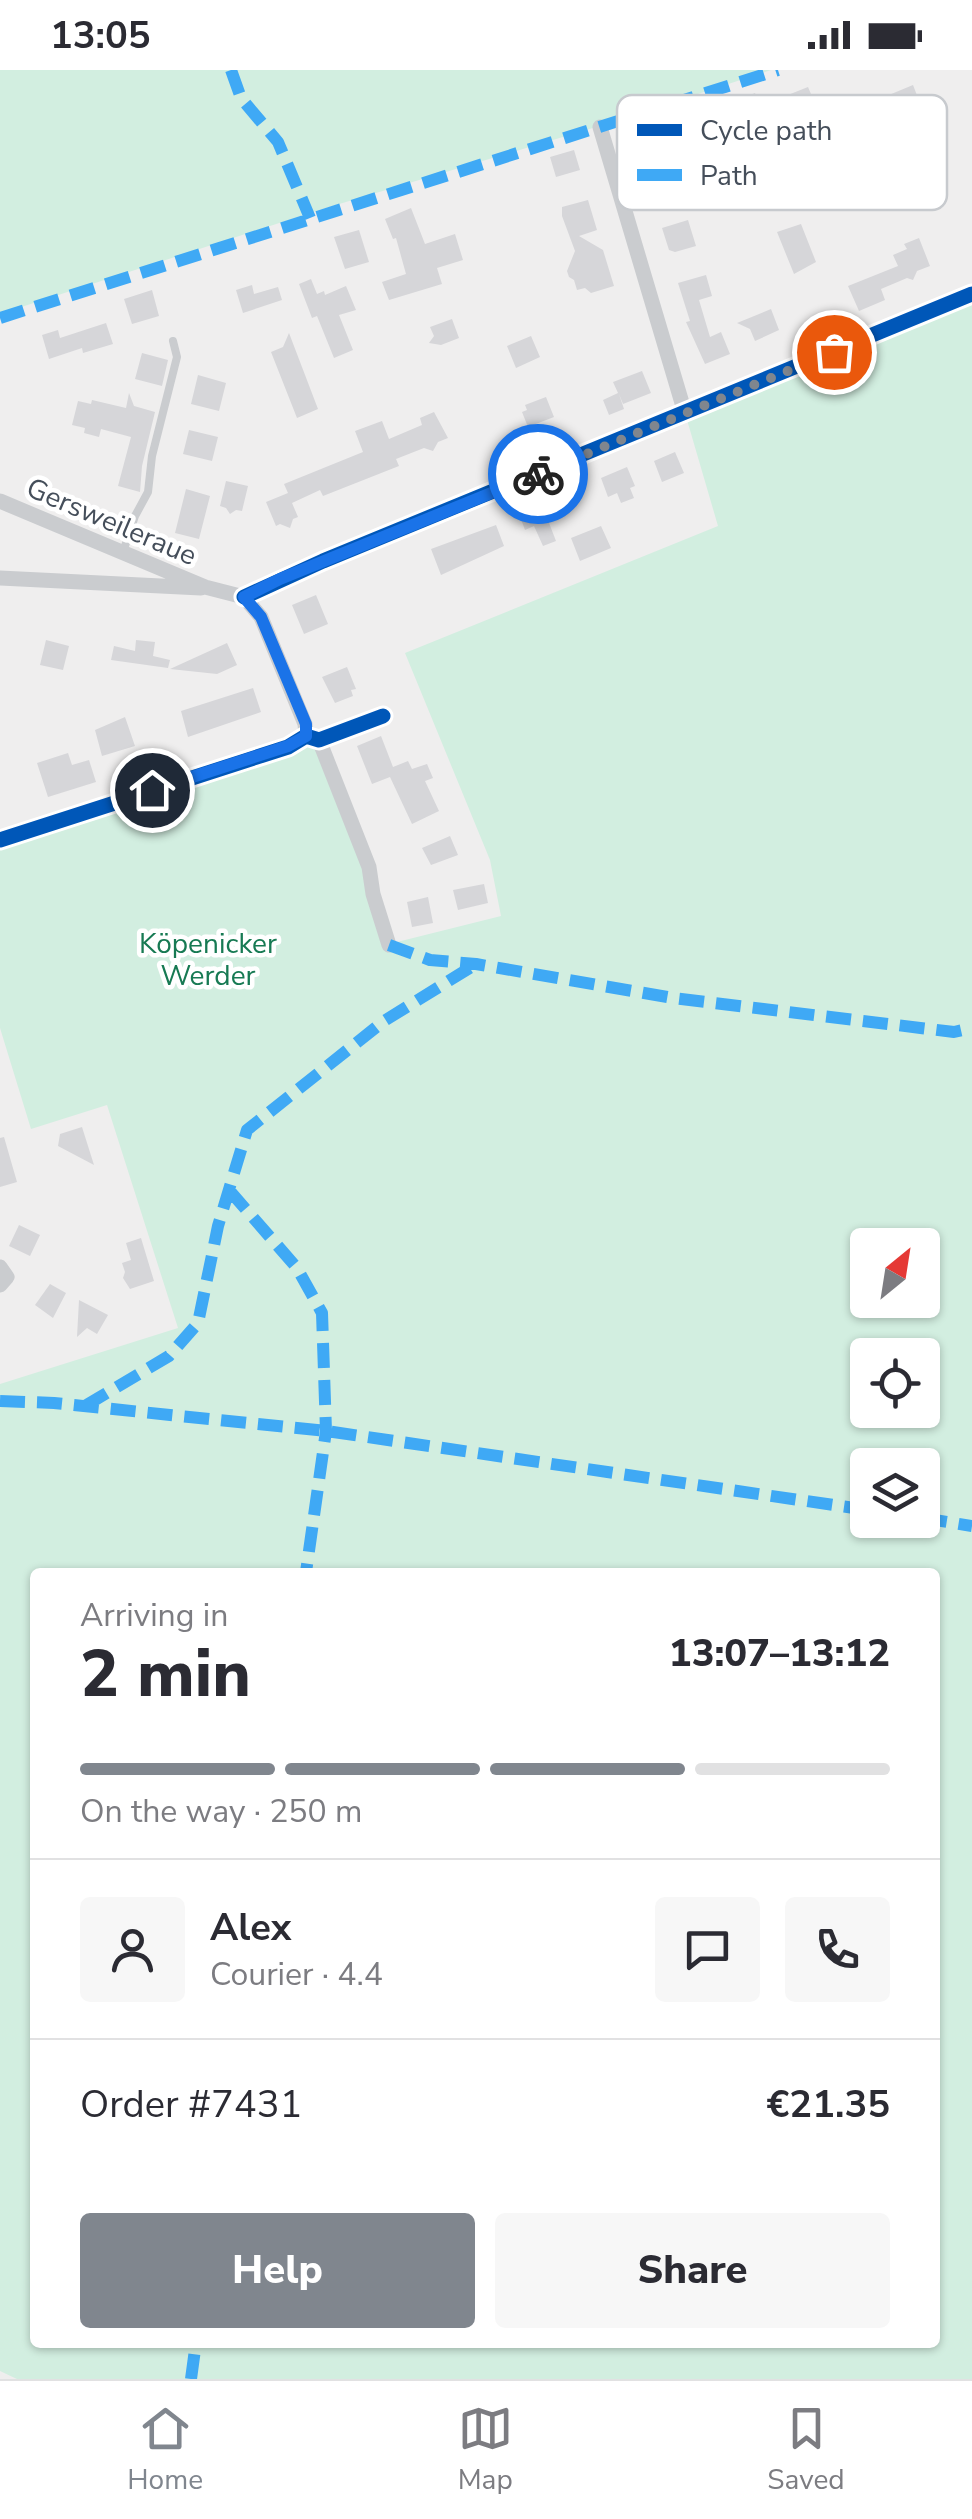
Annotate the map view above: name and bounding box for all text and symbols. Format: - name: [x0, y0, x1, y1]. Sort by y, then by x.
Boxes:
- text: 13:05: [50, 10, 151, 61]
- legend: [617, 95, 947, 210]
- text: Cycle path: [700, 112, 832, 150]
- text: Path: [700, 157, 758, 195]
- pin: [792, 310, 877, 395]
- icon: bag: [807, 325, 862, 380]
- courier: [488, 424, 588, 524]
- icon: bike: [511, 447, 566, 502]
- street label: Gersweileraue: [21, 469, 203, 575]
- pin: [110, 748, 195, 833]
- icon: home: [125, 763, 180, 818]
- park label: Köpenicker Werder: [139, 925, 277, 995]
- north arrow: [850, 1228, 940, 1318]
- map controls: [850, 1228, 940, 1538]
- button: locate: [850, 1338, 940, 1428]
- button: layers: [850, 1448, 940, 1538]
- text: Arriving in: [80, 1594, 228, 1637]
- text: 13:07–13:12: [669, 1628, 890, 1679]
- text: 2 min: [80, 1630, 251, 1719]
- text: On the way · 250 m: [80, 1790, 362, 1833]
- button: person: [80, 1897, 185, 2002]
- button: chat: [655, 1897, 760, 2002]
- button: phone: [785, 1897, 890, 2002]
- text: Alex: [210, 1902, 291, 1953]
- text: Courier · 4.4: [210, 1953, 383, 1996]
- text: Order #7431: [80, 2079, 302, 2130]
- text: €21.35: [767, 2079, 890, 2130]
- button: Help: [80, 2213, 475, 2328]
- button: Share: [495, 2213, 890, 2328]
- tab: Home: [127, 2401, 203, 2499]
- tab: Map: [458, 2401, 513, 2499]
- tab: Saved: [767, 2401, 845, 2499]

